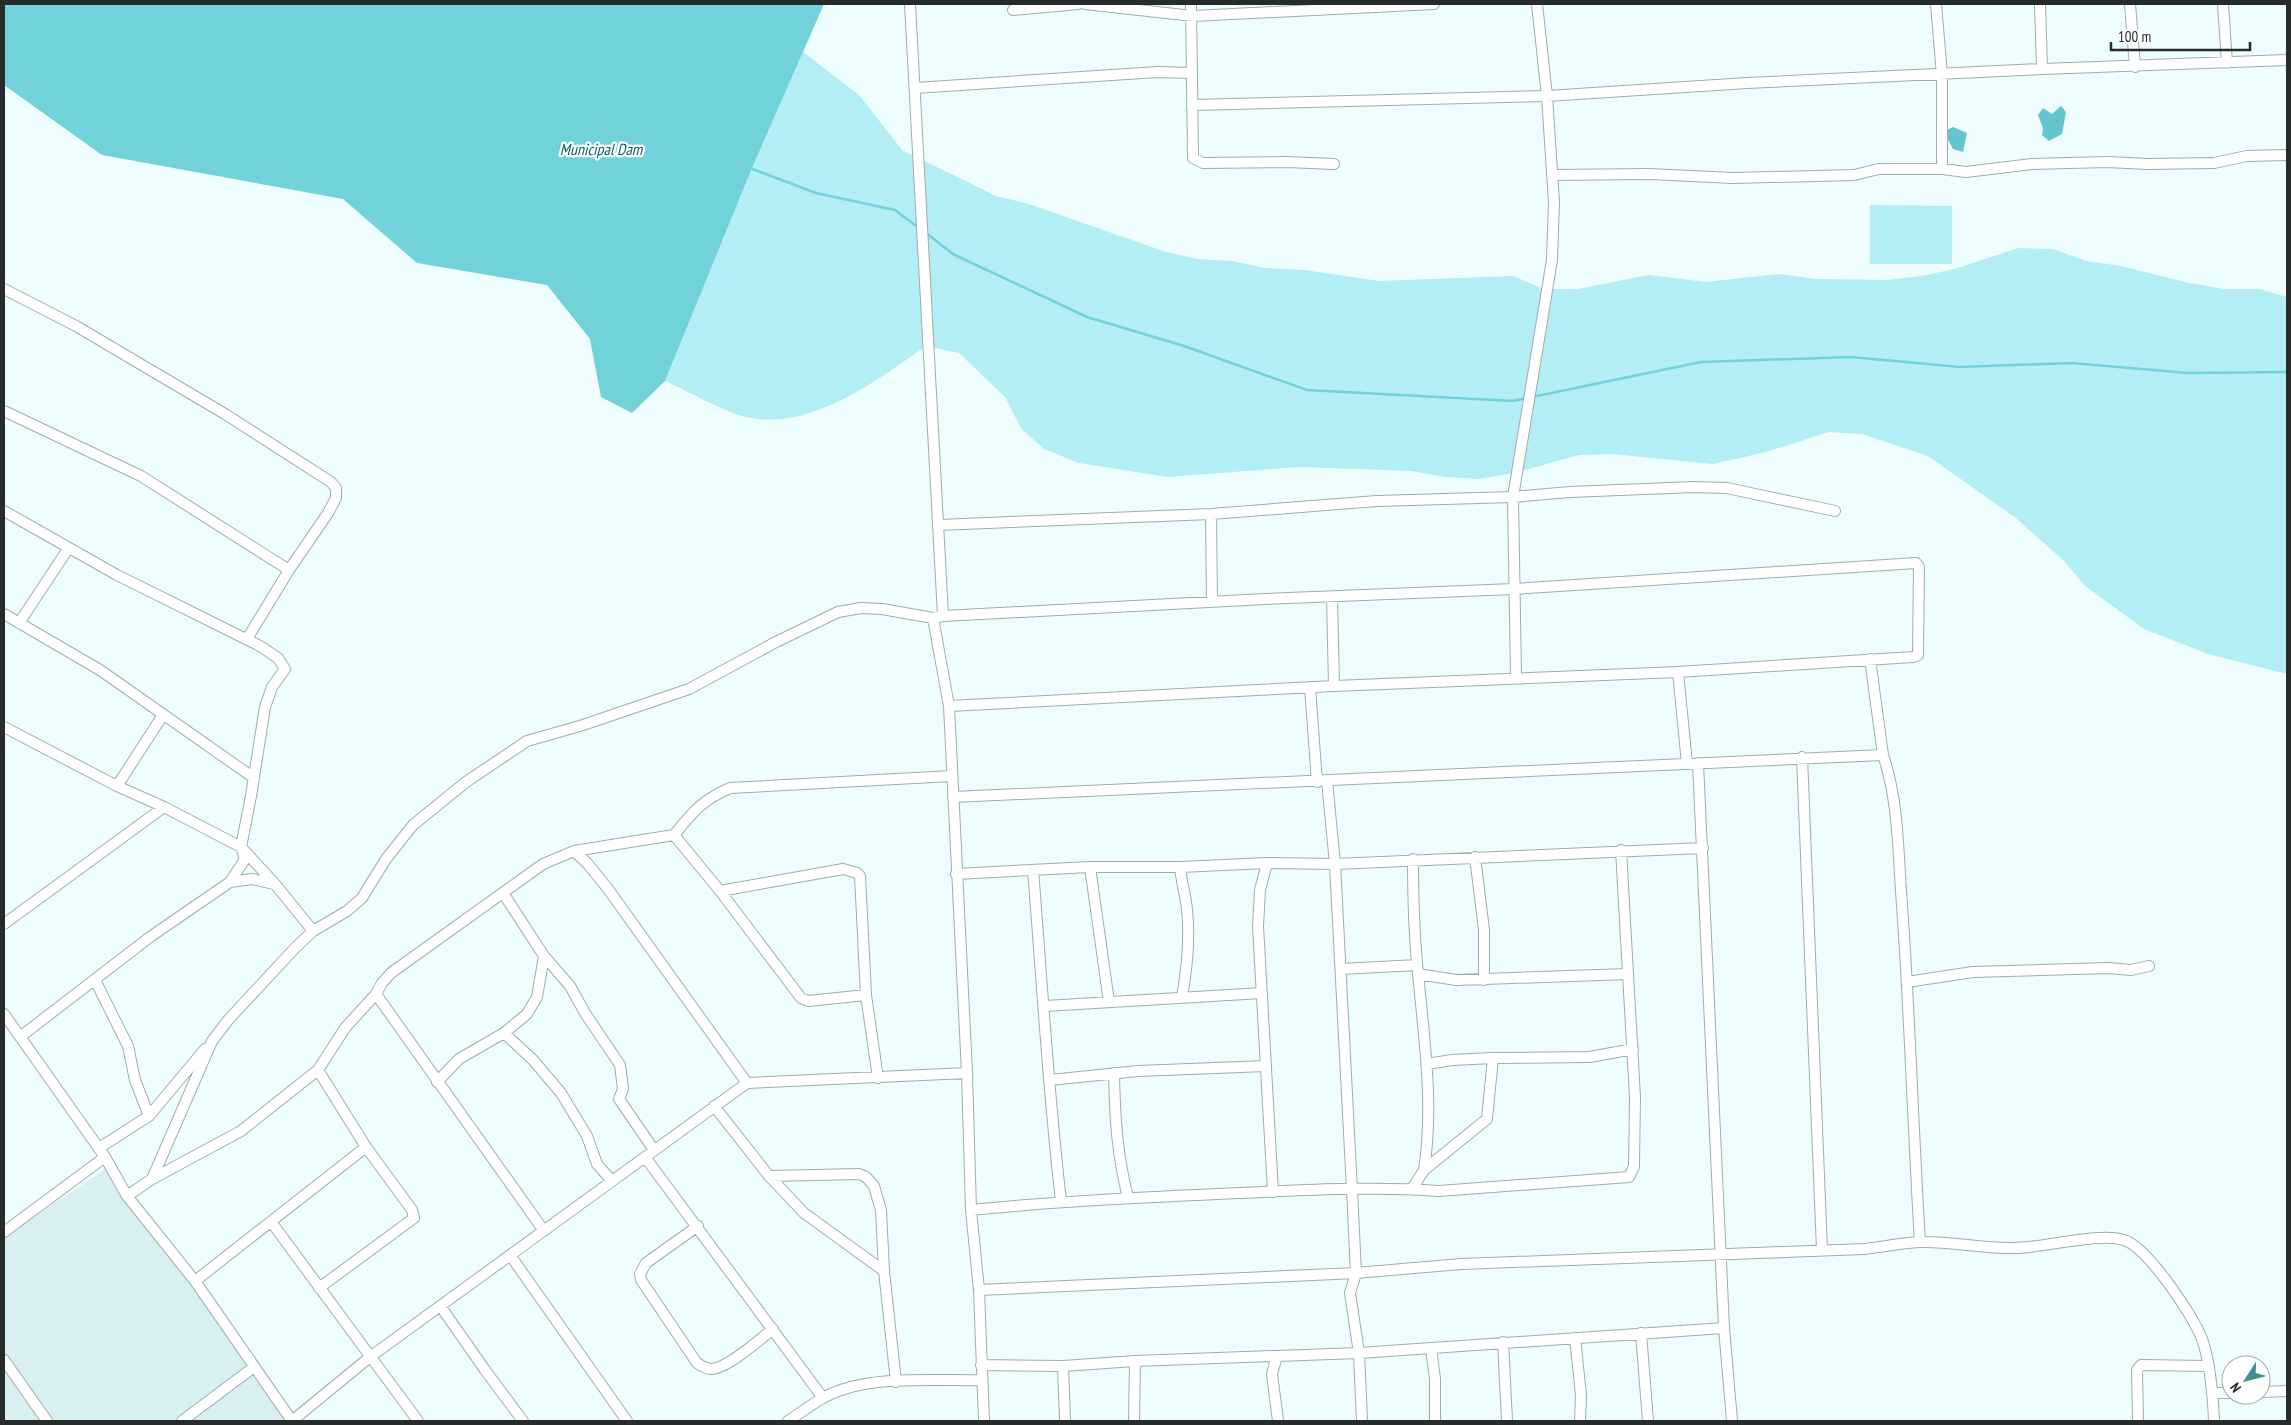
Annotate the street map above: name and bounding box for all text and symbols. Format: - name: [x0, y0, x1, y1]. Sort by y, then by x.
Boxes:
- scale bar: [2111, 20, 2250, 52]
- text: 100 m: [2118, 27, 2151, 46]
- water label: Municipal Dam: [560, 139, 644, 159]
- north arrow: [2221, 1355, 2271, 1405]
- text: N: [2226, 1379, 2245, 1396]

